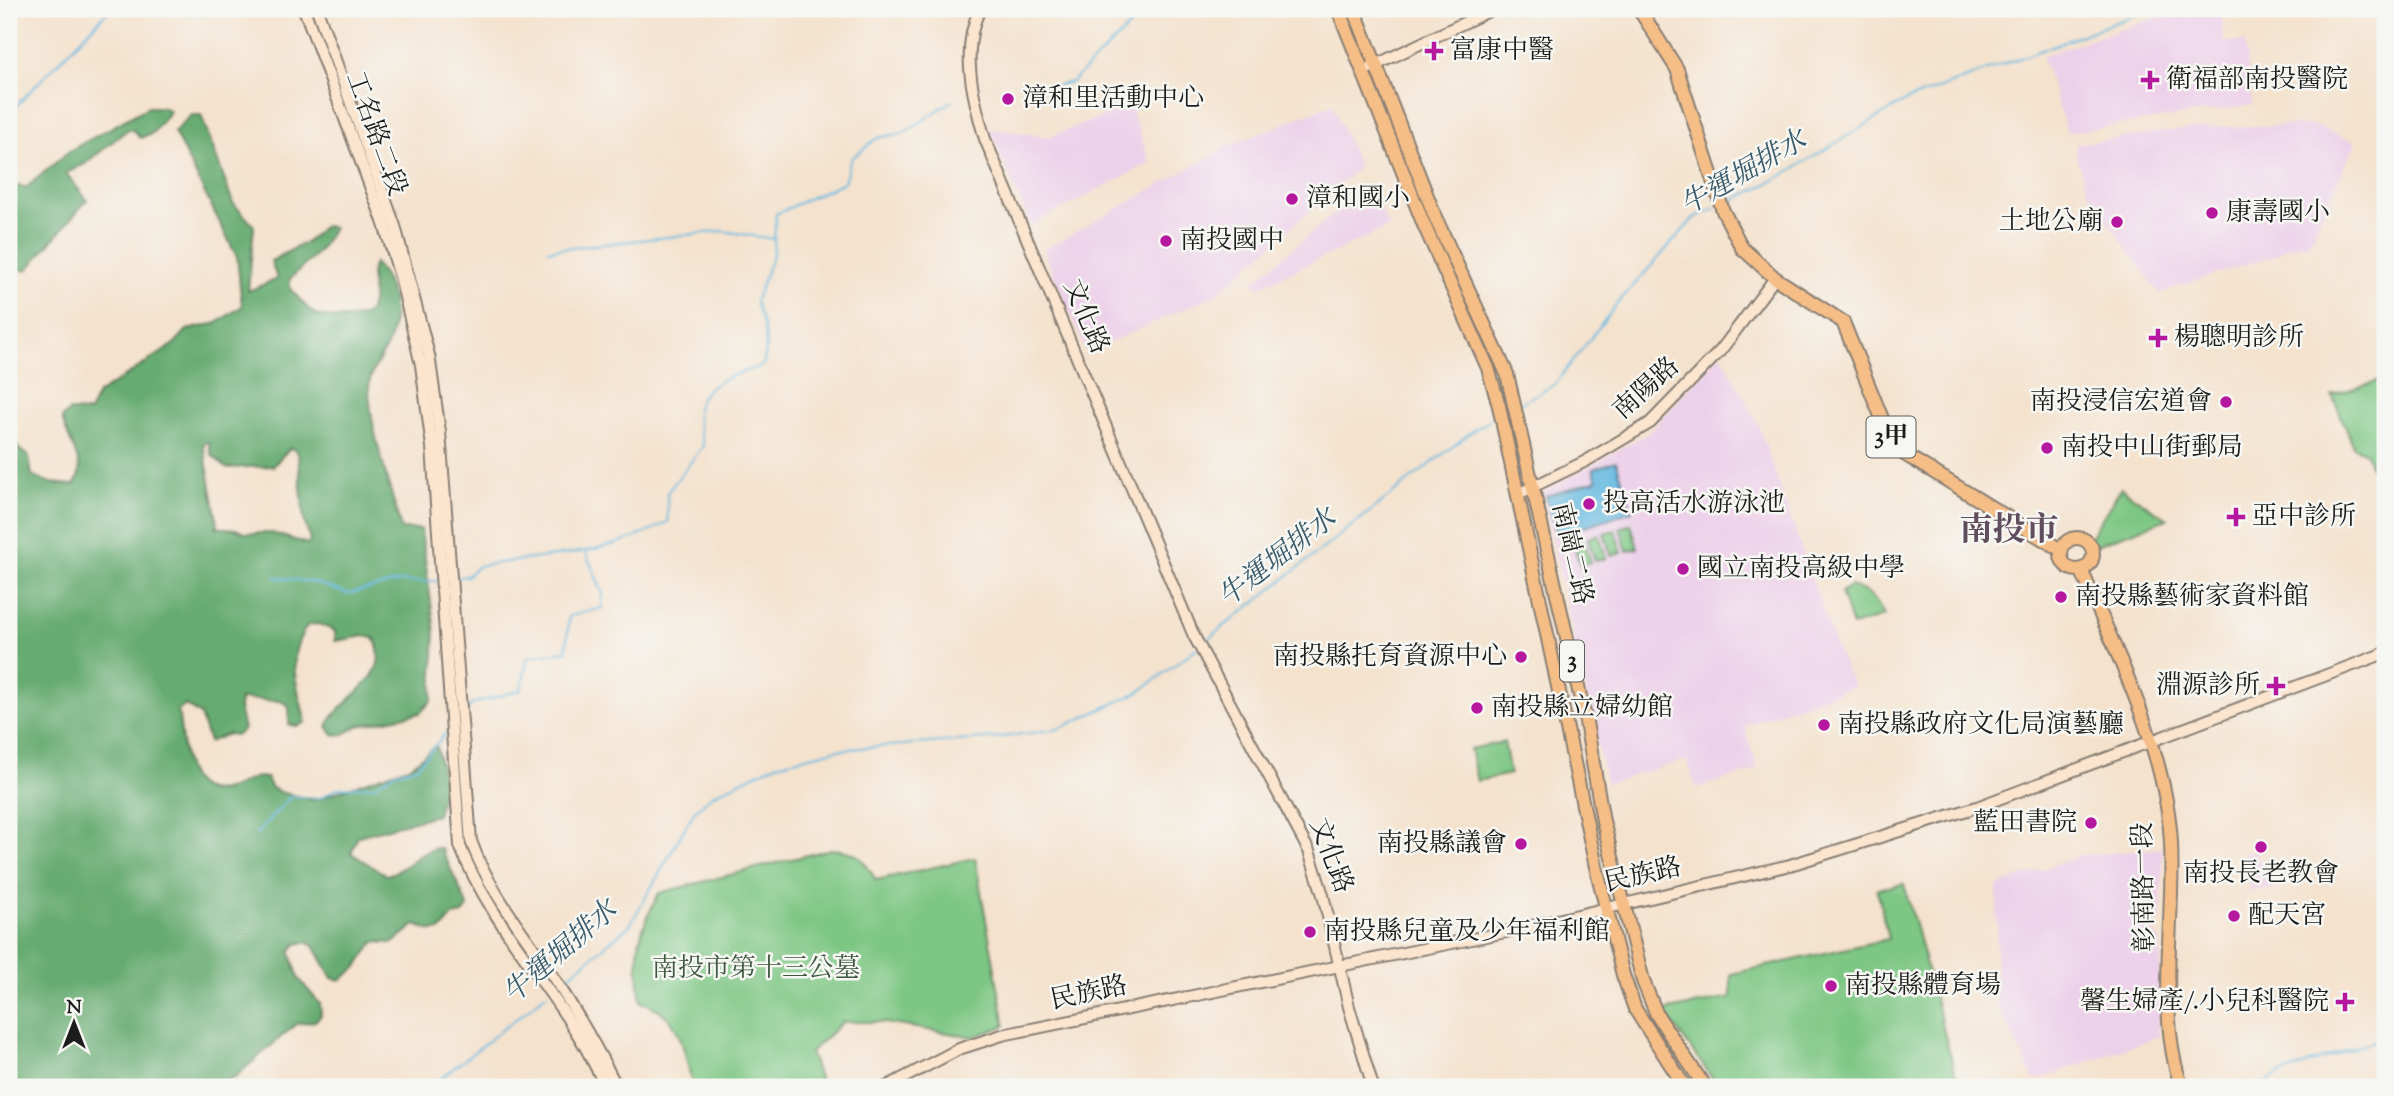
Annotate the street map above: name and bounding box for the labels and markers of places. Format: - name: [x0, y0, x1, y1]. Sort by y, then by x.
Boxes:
- place label: 富康中醫: [1450, 33, 1554, 70]
- marker: 富康中醫: [1424, 41, 1444, 61]
- place label: 衛福部南投醫院: [2166, 62, 2348, 99]
- marker: 衛福部南投醫院: [2140, 70, 2160, 90]
- place label: 漳和里活動中心: [1022, 81, 1204, 118]
- marker: 漳和里活動中心: [1000, 91, 1016, 107]
- place label: 漳和國小: [1306, 181, 1410, 218]
- marker: 漳和國小: [1284, 191, 1300, 207]
- place label: 康壽國小: [2226, 195, 2330, 232]
- place label: 土地公廟: [1999, 204, 2103, 241]
- marker: 康壽國小: [2204, 205, 2220, 221]
- marker: 土地公廟: [2109, 214, 2125, 230]
- place label: 南投國中: [1180, 223, 1284, 260]
- marker: 南投國中: [1158, 233, 1174, 249]
- place label: 楊聰明診所: [2174, 320, 2304, 357]
- marker: 楊聰明診所: [2148, 328, 2168, 348]
- place label: 南投浸信宏道會: [2030, 384, 2212, 421]
- marker: 南投浸信宏道會: [2218, 394, 2234, 410]
- place label: 南投中山街郵局: [2061, 430, 2243, 467]
- marker: 南投中山街郵局: [2039, 440, 2055, 456]
- place label: 投高活水游泳池: [1603, 486, 1785, 523]
- marker: 投高活水游泳池: [1581, 496, 1597, 512]
- place label: 亞中診所: [2252, 499, 2356, 536]
- marker: 亞中診所: [2226, 507, 2246, 527]
- place label: 國立南投高級中學: [1697, 551, 1905, 588]
- marker: 國立南投高級中學: [1675, 561, 1691, 577]
- place label: 南投縣藝術家資料館: [2075, 579, 2309, 616]
- marker: 南投縣藝術家資料館: [2053, 589, 2069, 605]
- place label: 南投縣托育資源中心: [1273, 639, 1507, 676]
- marker: 南投縣托育資源中心: [1513, 649, 1529, 665]
- place label: 淵源診所: [2156, 668, 2260, 705]
- marker: 淵源診所: [2266, 676, 2286, 696]
- place label: 南投縣立婦幼館: [1491, 690, 1673, 727]
- marker: 南投縣立婦幼館: [1469, 700, 1485, 716]
- place label: 南投縣政府文化局演藝廳: [1838, 707, 2124, 744]
- marker: 南投縣政府文化局演藝廳: [1816, 717, 1832, 733]
- place label: 藍田書院: [1973, 805, 2077, 842]
- marker: 藍田書院: [2083, 815, 2099, 831]
- place label: 南投縣議會: [1377, 826, 1507, 863]
- marker: 南投縣議會: [1513, 836, 1529, 852]
- marker: 南投長老教會: [2253, 839, 2269, 855]
- place label: 南投長老教會: [2183, 856, 2339, 893]
- place label: 配天宮: [2248, 898, 2326, 935]
- marker: 配天宮: [2226, 908, 2242, 924]
- place label: 南投縣兒童及少年福利館: [1324, 914, 1610, 951]
- marker: 南投縣兒童及少年福利館: [1302, 924, 1318, 940]
- place label: 南投縣體育場: [1845, 968, 2001, 1005]
- marker: 南投縣體育場: [1823, 978, 1839, 994]
- place label: 馨生婦產/.小兒科醫院: [2080, 984, 2329, 1021]
- marker: 馨生婦產/.小兒科醫院: [2335, 992, 2355, 1012]

